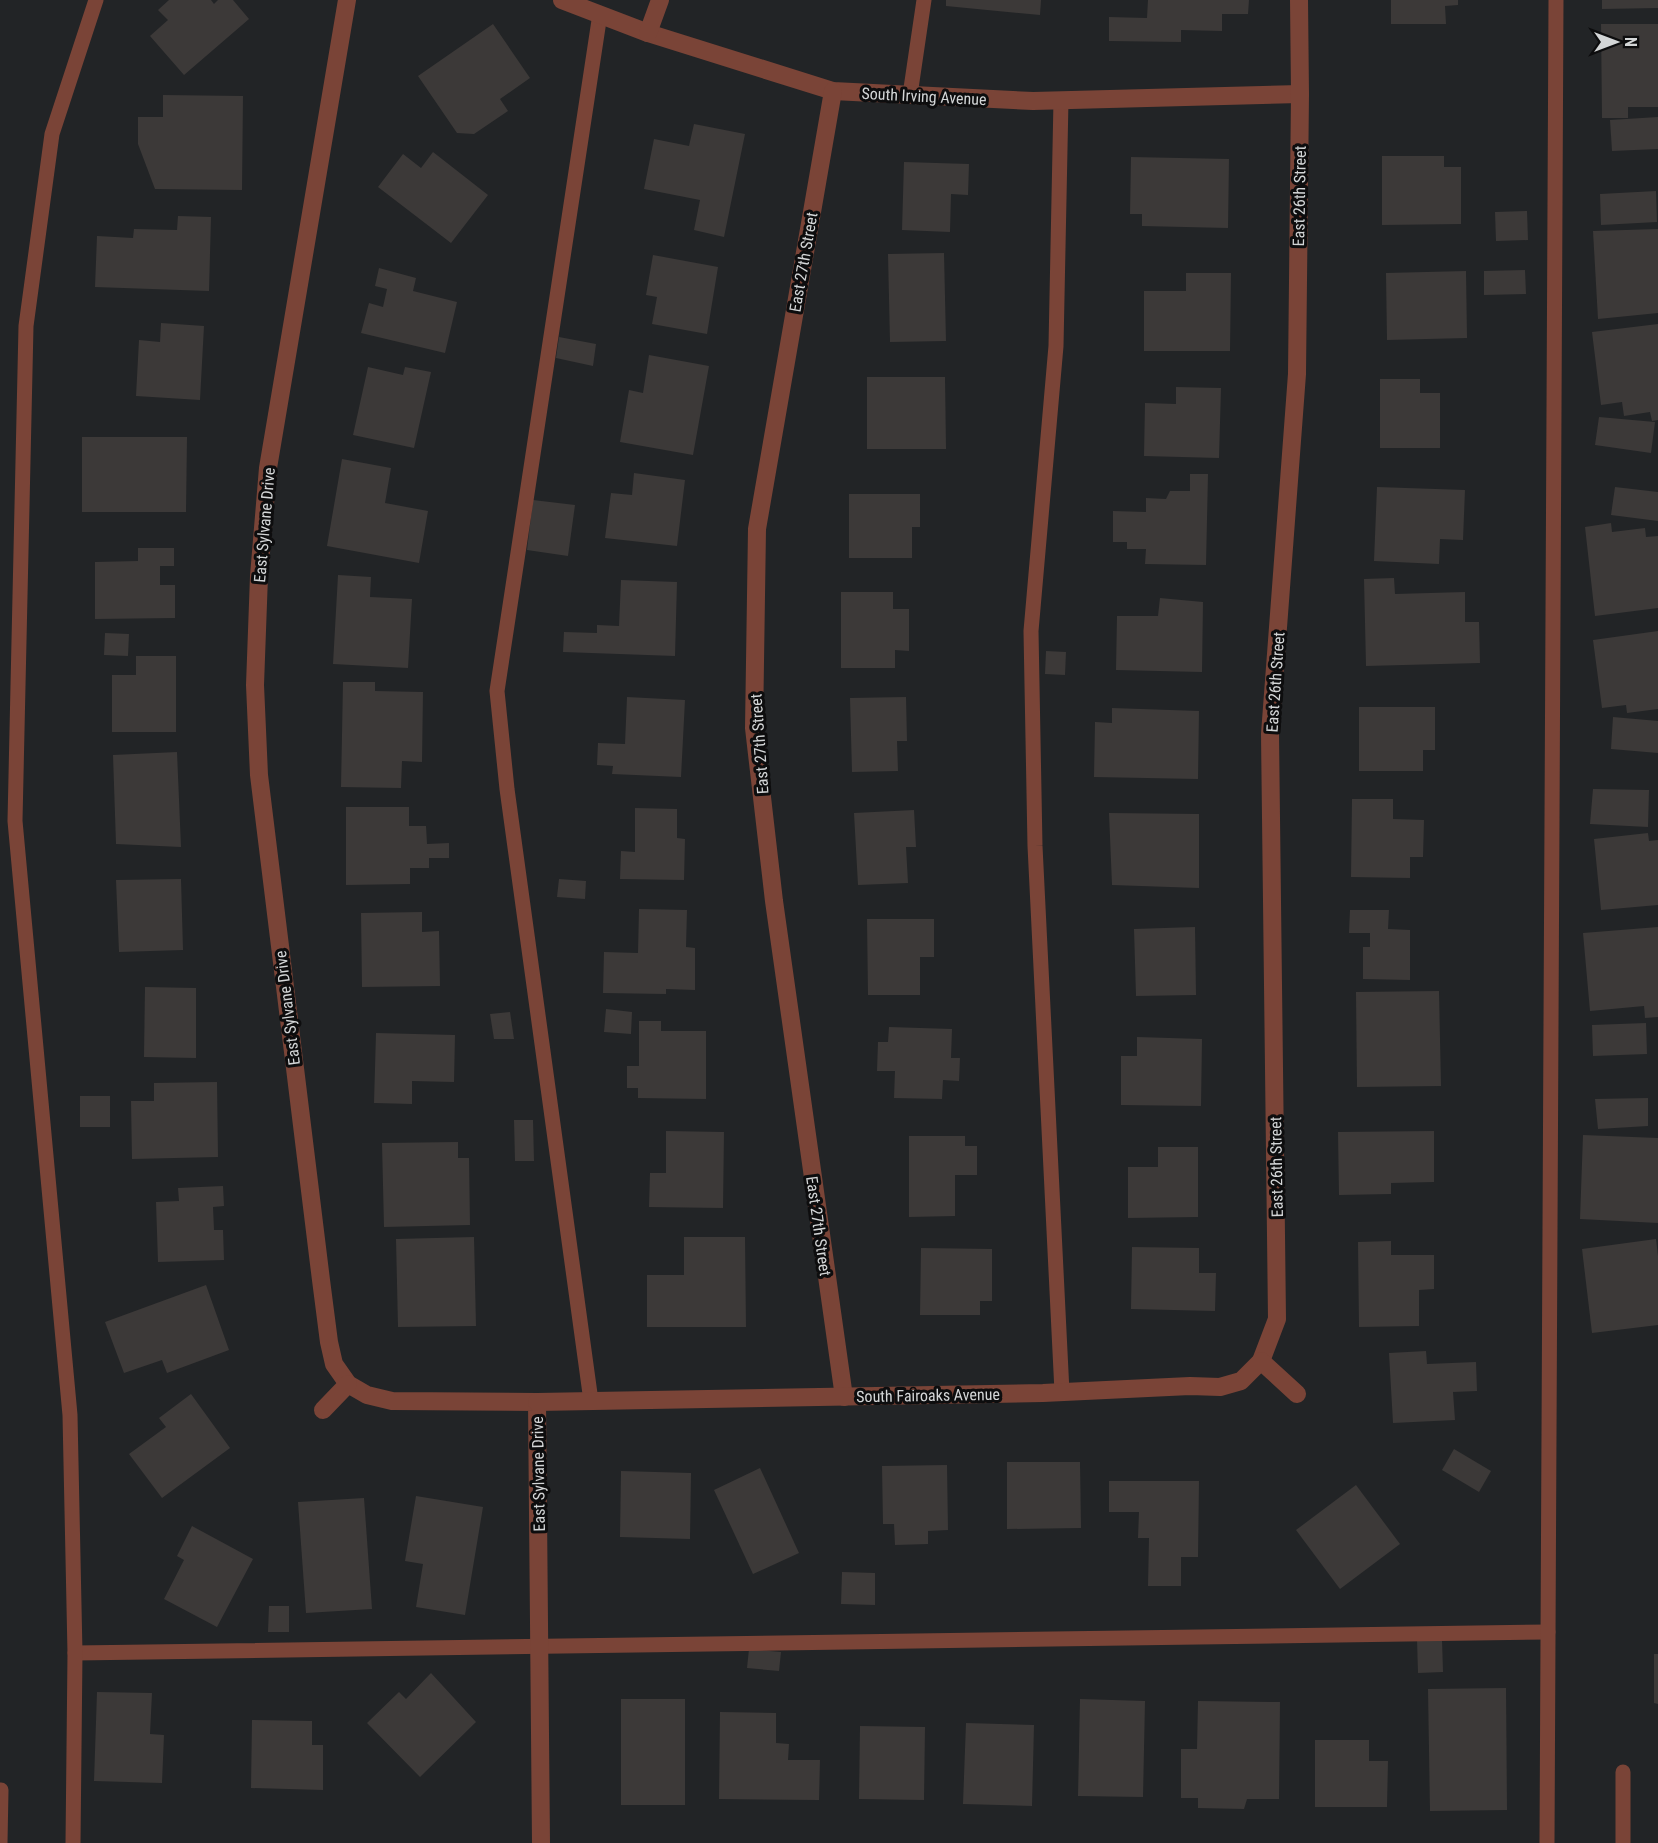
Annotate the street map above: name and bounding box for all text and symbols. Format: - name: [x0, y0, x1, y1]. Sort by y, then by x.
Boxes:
- north arrow: [1586, 12, 1646, 72]
- text: N: [1621, 37, 1640, 47]
- street label: South Irving Avenue: [861, 84, 987, 109]
- street label: East 26th Street: [1289, 145, 1310, 247]
- street label: East 27th Street: [785, 211, 822, 313]
- street label: East Sylvane Drive: [250, 467, 279, 583]
- street label: East 26th Street: [1263, 631, 1289, 733]
- street label: East 27th Street: [746, 693, 772, 795]
- street label: East Sylvane Drive: [271, 950, 304, 1066]
- street label: East 26th Street: [1266, 1116, 1287, 1218]
- street label: East 27th Street: [802, 1175, 835, 1278]
- street label: South Fairoaks Avenue: [856, 1385, 1000, 1406]
- street label: East Sylvane Drive: [528, 1416, 549, 1532]

